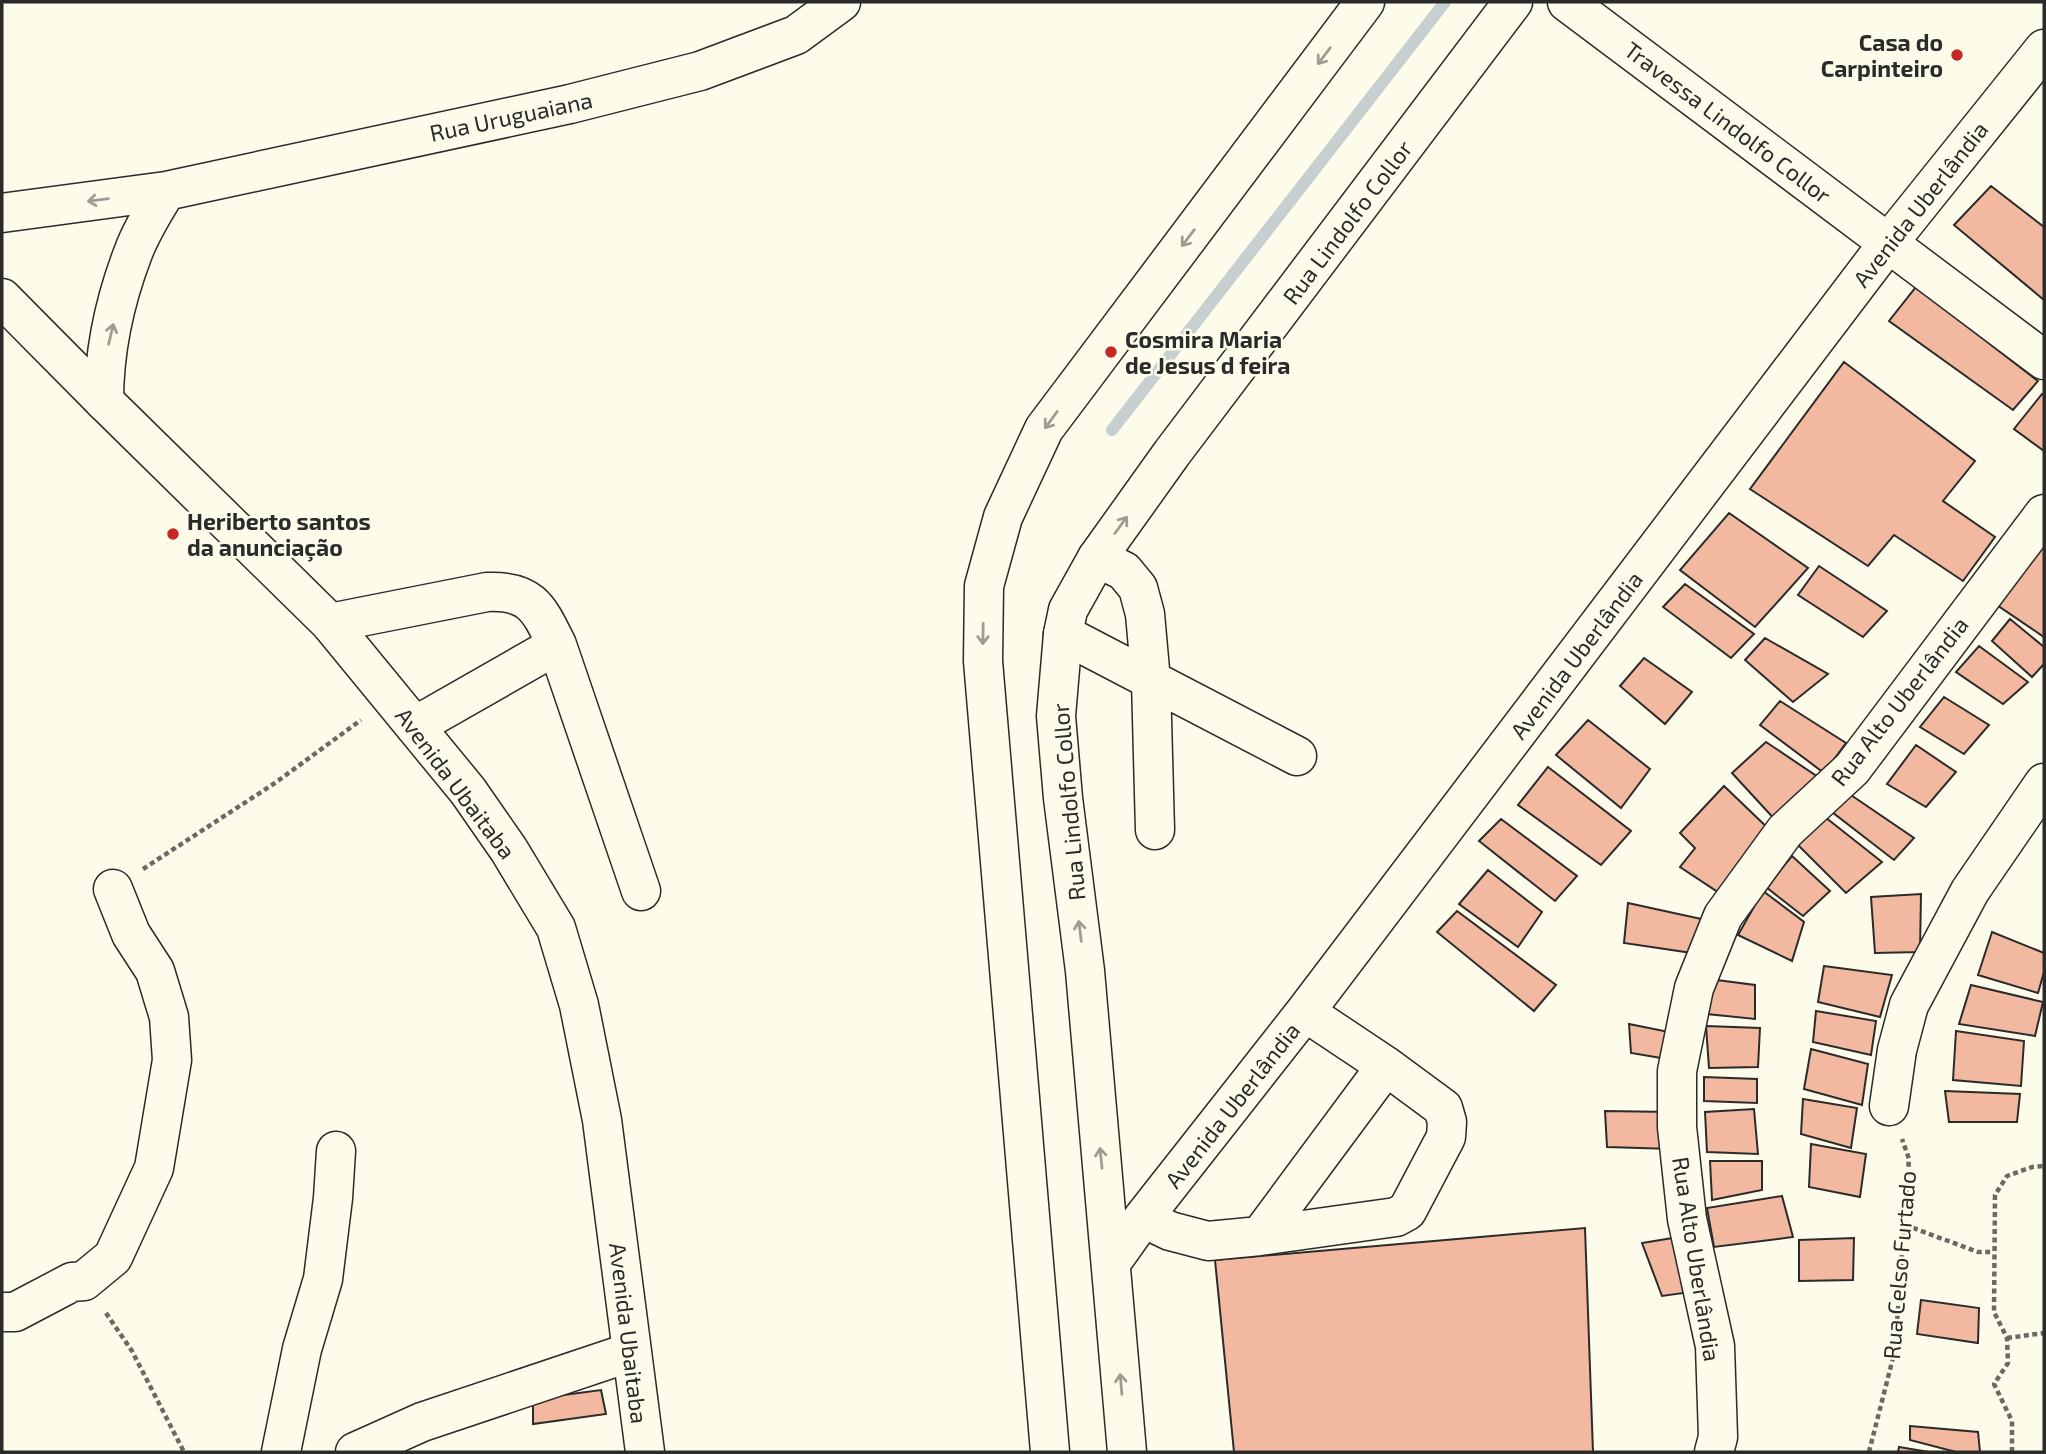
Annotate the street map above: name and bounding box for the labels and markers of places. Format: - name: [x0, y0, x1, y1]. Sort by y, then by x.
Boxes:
- place label: Casa do Carpinteiro: [1821, 28, 1943, 82]
- marker: Casa do Carpinteiro: [1949, 47, 1965, 63]
- place label: Cosmira Maria de Jesus d feira: [1125, 325, 1290, 379]
- marker: Cosmira Maria de Jesus d feira: [1103, 344, 1119, 360]
- place label: Heriberto santos da anunciação: [187, 507, 371, 562]
- marker: Heriberto santos da anunciação: [165, 526, 181, 542]

